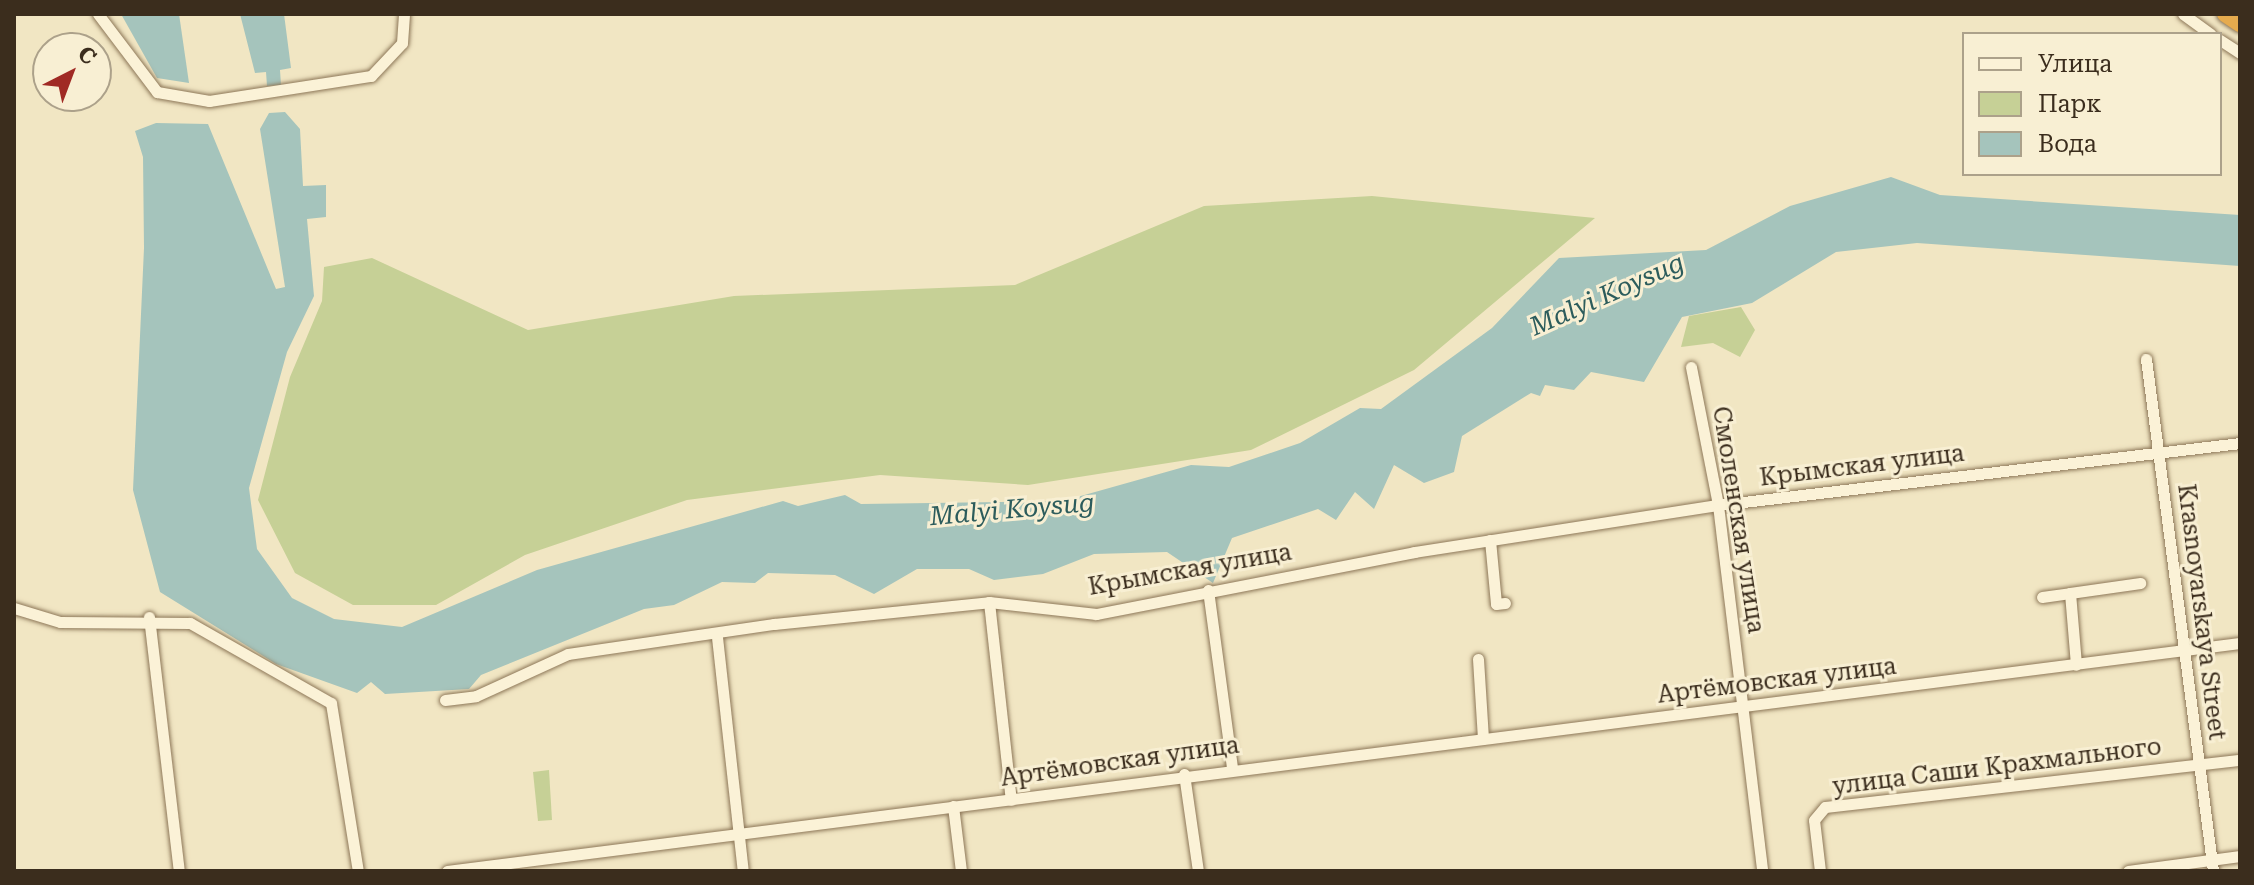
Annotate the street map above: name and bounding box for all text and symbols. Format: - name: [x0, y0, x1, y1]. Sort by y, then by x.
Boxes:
- north arrow: [32, 32, 112, 112]
- legend: [1962, 32, 2222, 176]
- text: С: [73, 41, 101, 70]
- text: Улица: [2038, 50, 2112, 78]
- text: Парк: [2038, 90, 2101, 118]
- text: Вода: [2038, 130, 2097, 158]
- water label: Malyi Koysug: [1525, 247, 1689, 343]
- street label: Смоленская улица: [1706, 405, 1770, 635]
- street label: Крымская улица: [1758, 439, 1966, 493]
- street label: Krasnoyarskaya Street: [2171, 482, 2231, 742]
- water label: Malyi Koysug: [928, 487, 1096, 533]
- street label: Крымская улица: [1086, 538, 1294, 602]
- street label: Артёмовская улица: [1656, 652, 1898, 710]
- street label: Артёмовская улица: [999, 731, 1241, 793]
- street label: улица Саши Крахмального: [1831, 733, 2163, 801]

